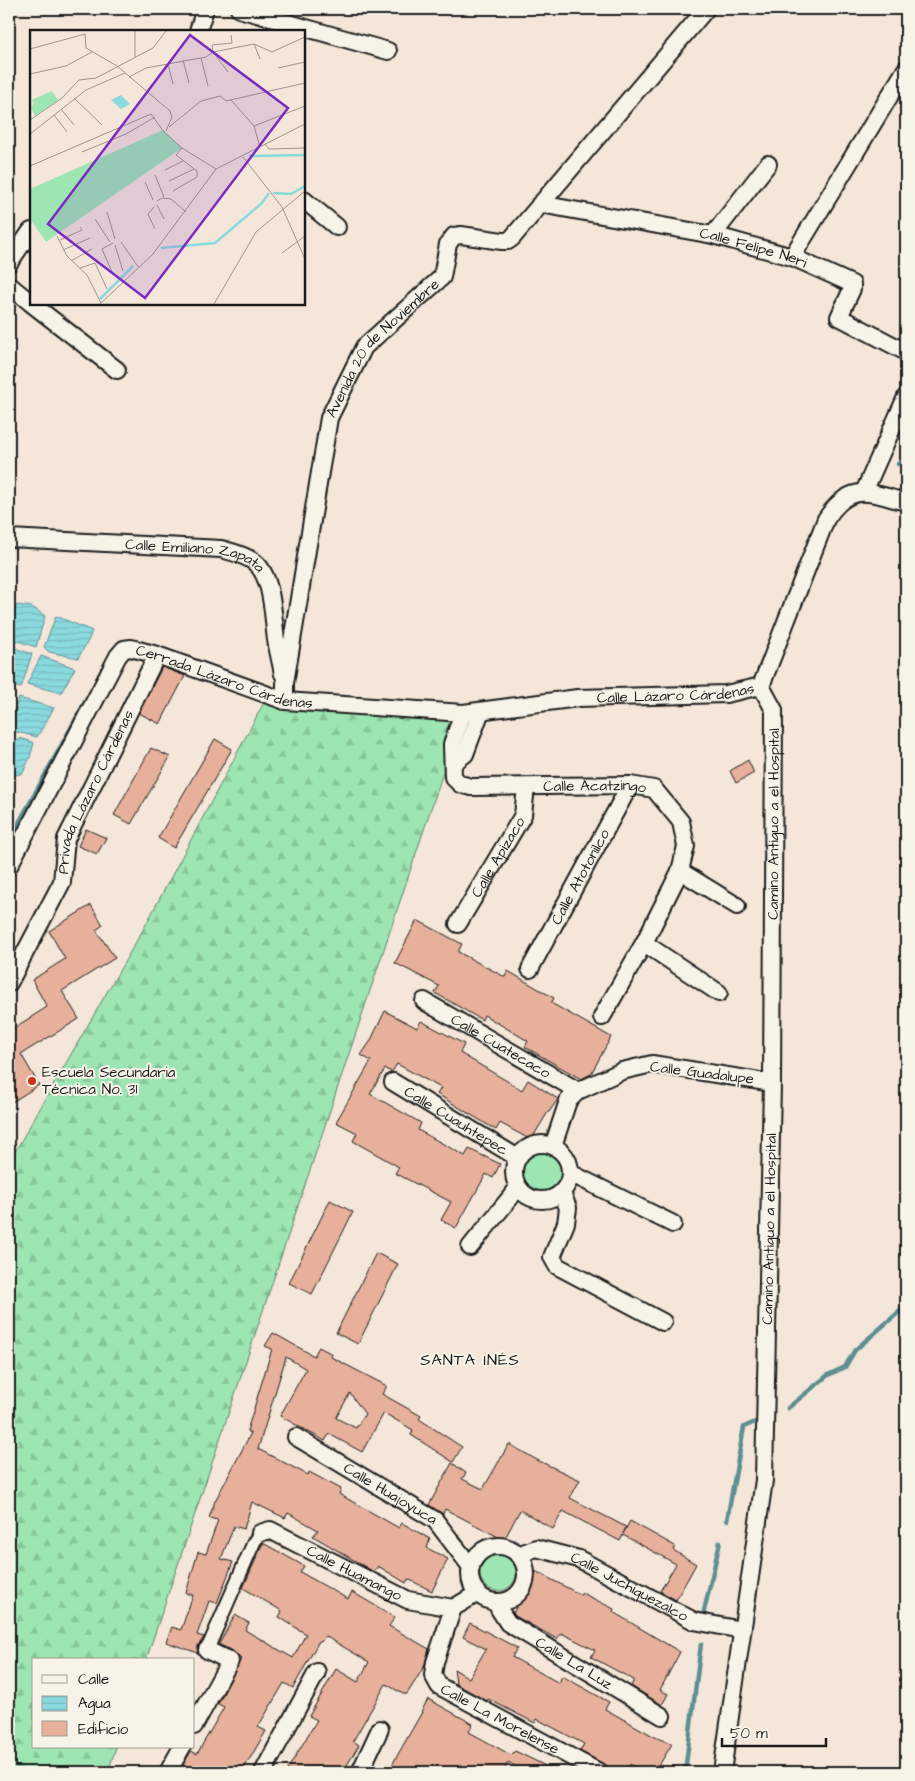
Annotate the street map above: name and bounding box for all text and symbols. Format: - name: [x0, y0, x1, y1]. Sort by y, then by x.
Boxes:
- inset map: [30, 30, 305, 305]
- street label: Calle Felipe Neri: [698, 222, 811, 273]
- street label: Avenida 20 de Noviembre: [320, 274, 444, 421]
- street label: Calle Emiliano Zapata: [125, 534, 271, 577]
- street label: Cerrada Lázaro Cárdenas: [134, 639, 314, 713]
- street label: Calle Lázaro Cárdenas: [596, 677, 757, 708]
- street label: Privada Lázaro Cárdenas: [52, 706, 139, 875]
- street label: Camino Antiguo a el Hospital: [762, 728, 785, 920]
- street label: Calle Acatzingo: [543, 774, 649, 798]
- street label: Calle Apizaco: [466, 812, 530, 901]
- street label: Calle Atotonilco: [546, 825, 615, 928]
- street label: Calle Cuatecaco: [447, 1009, 555, 1084]
- street label: Calle Guadalupe: [649, 1056, 755, 1090]
- place label: Escuela Secundaria Técnica No. 31: [42, 1062, 176, 1100]
- marker: Escuela Secundaria Técnica No. 31: [26, 1075, 38, 1087]
- street label: Calle Cuauhtepec: [400, 1081, 513, 1160]
- street label: Camino Antiguo a el Hospital: [757, 1133, 781, 1325]
- district label: SANTA INÉS: [420, 1349, 520, 1371]
- street label: Calle Huajoyuca: [340, 1457, 441, 1530]
- street label: Calle Huamango: [303, 1540, 406, 1606]
- street label: Calle Juchiquezalco: [569, 1547, 692, 1627]
- street label: Calle La Luz: [531, 1631, 617, 1695]
- legend: [32, 1658, 195, 1748]
- text: Calle: [78, 1669, 109, 1690]
- street label: Calle La Morelense: [437, 1678, 563, 1759]
- text: Agua: [78, 1693, 111, 1715]
- scale bar: [722, 1716, 826, 1748]
- text: Edificio: [78, 1719, 129, 1740]
- text: 50 m: [730, 1723, 768, 1744]

